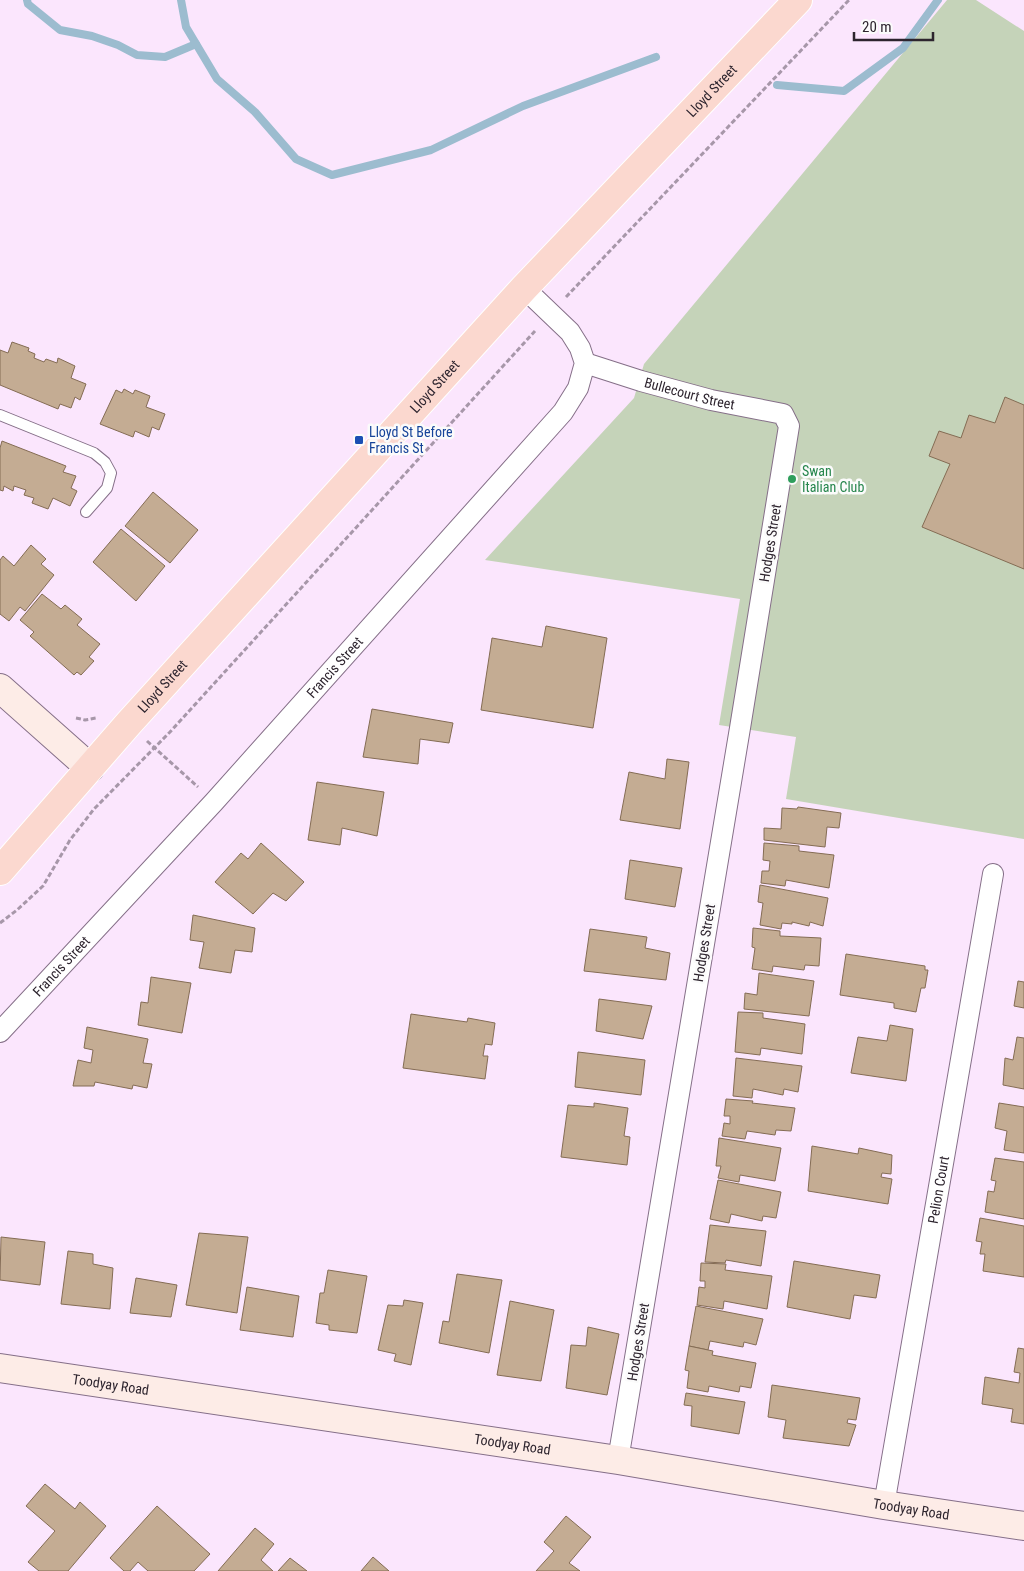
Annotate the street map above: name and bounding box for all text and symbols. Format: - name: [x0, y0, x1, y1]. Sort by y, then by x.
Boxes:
- scale bar: [854, 10, 933, 42]
- text: 20 m: [862, 18, 892, 36]
- street label: Lloyd Street: [683, 62, 740, 120]
- street label: Lloyd Street: [407, 357, 463, 416]
- street label: Bullecourt Street: [643, 374, 736, 412]
- place label: Lloyd St Before Francis St: [369, 424, 453, 456]
- marker: Lloyd St Before Francis St: [353, 434, 365, 446]
- place label: Swan Italian Club: [802, 463, 864, 495]
- marker: Swan Italian Club: [786, 473, 798, 485]
- street label: Hodges Street: [756, 503, 784, 583]
- street label: Francis Street: [303, 634, 366, 701]
- street label: Lloyd Street: [134, 657, 190, 716]
- street label: Hodges Street: [690, 903, 718, 983]
- street label: Francis Street: [29, 933, 93, 999]
- street label: Pelion Court: [925, 1155, 952, 1225]
- street label: Hodges Street: [624, 1302, 652, 1382]
- street label: Toodyay Road: [71, 1371, 150, 1398]
- street label: Toodyay Road: [473, 1431, 552, 1458]
- street label: Toodyay Road: [872, 1495, 950, 1523]

